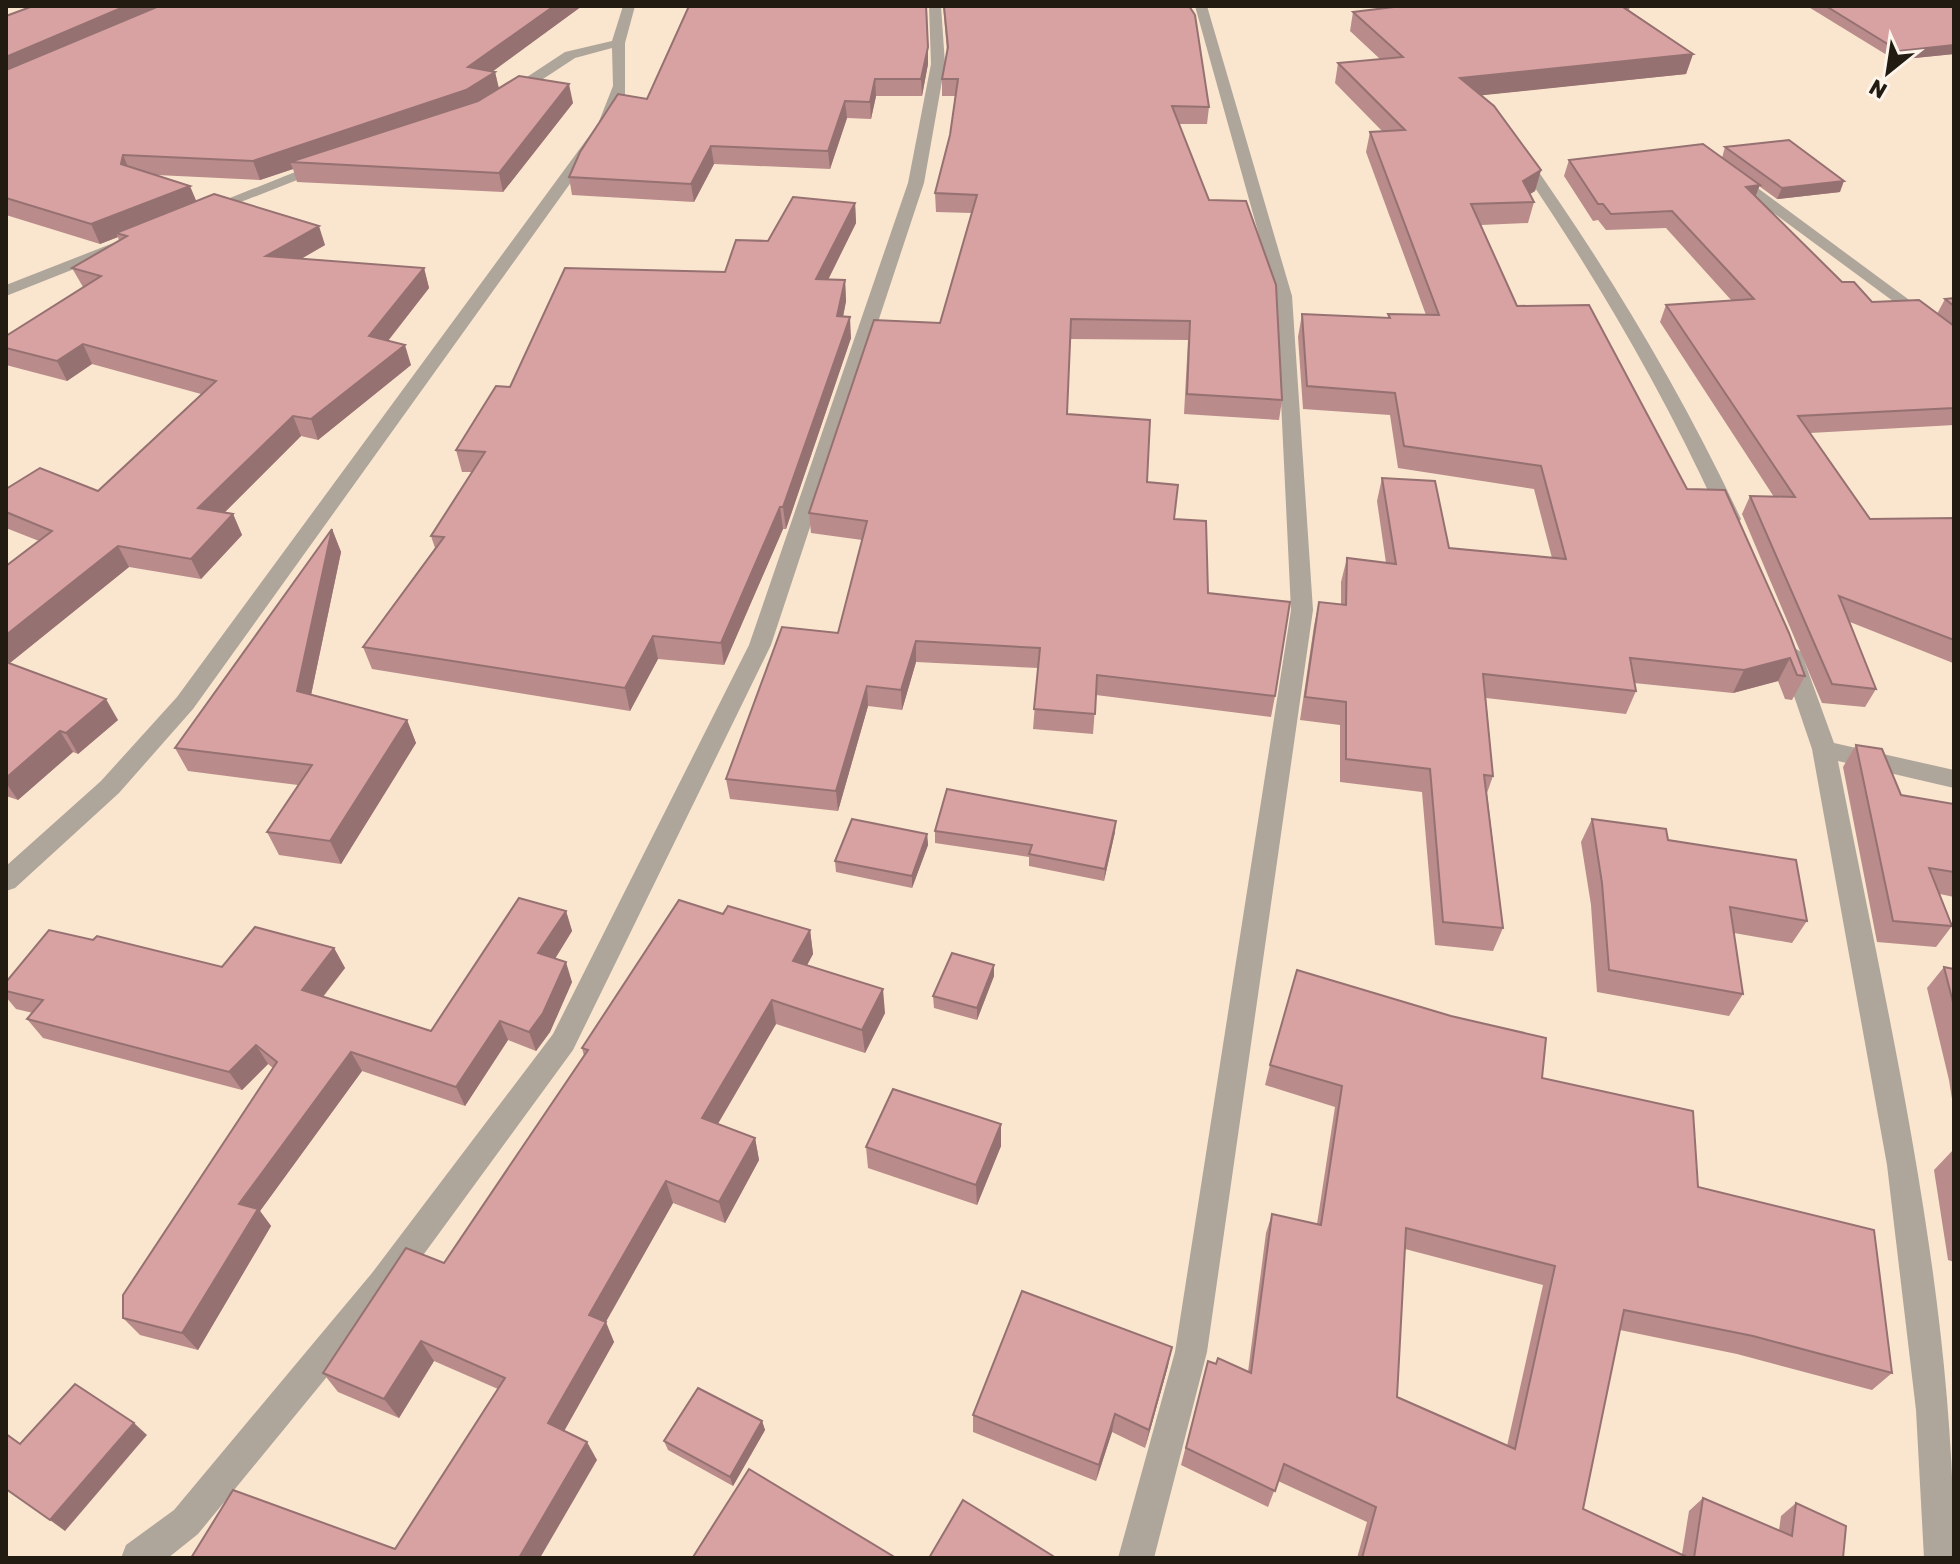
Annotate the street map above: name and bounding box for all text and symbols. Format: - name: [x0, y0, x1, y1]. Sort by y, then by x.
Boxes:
- north arrow: [1848, 32, 1928, 112]
- text: N: [1865, 73, 1892, 105]

